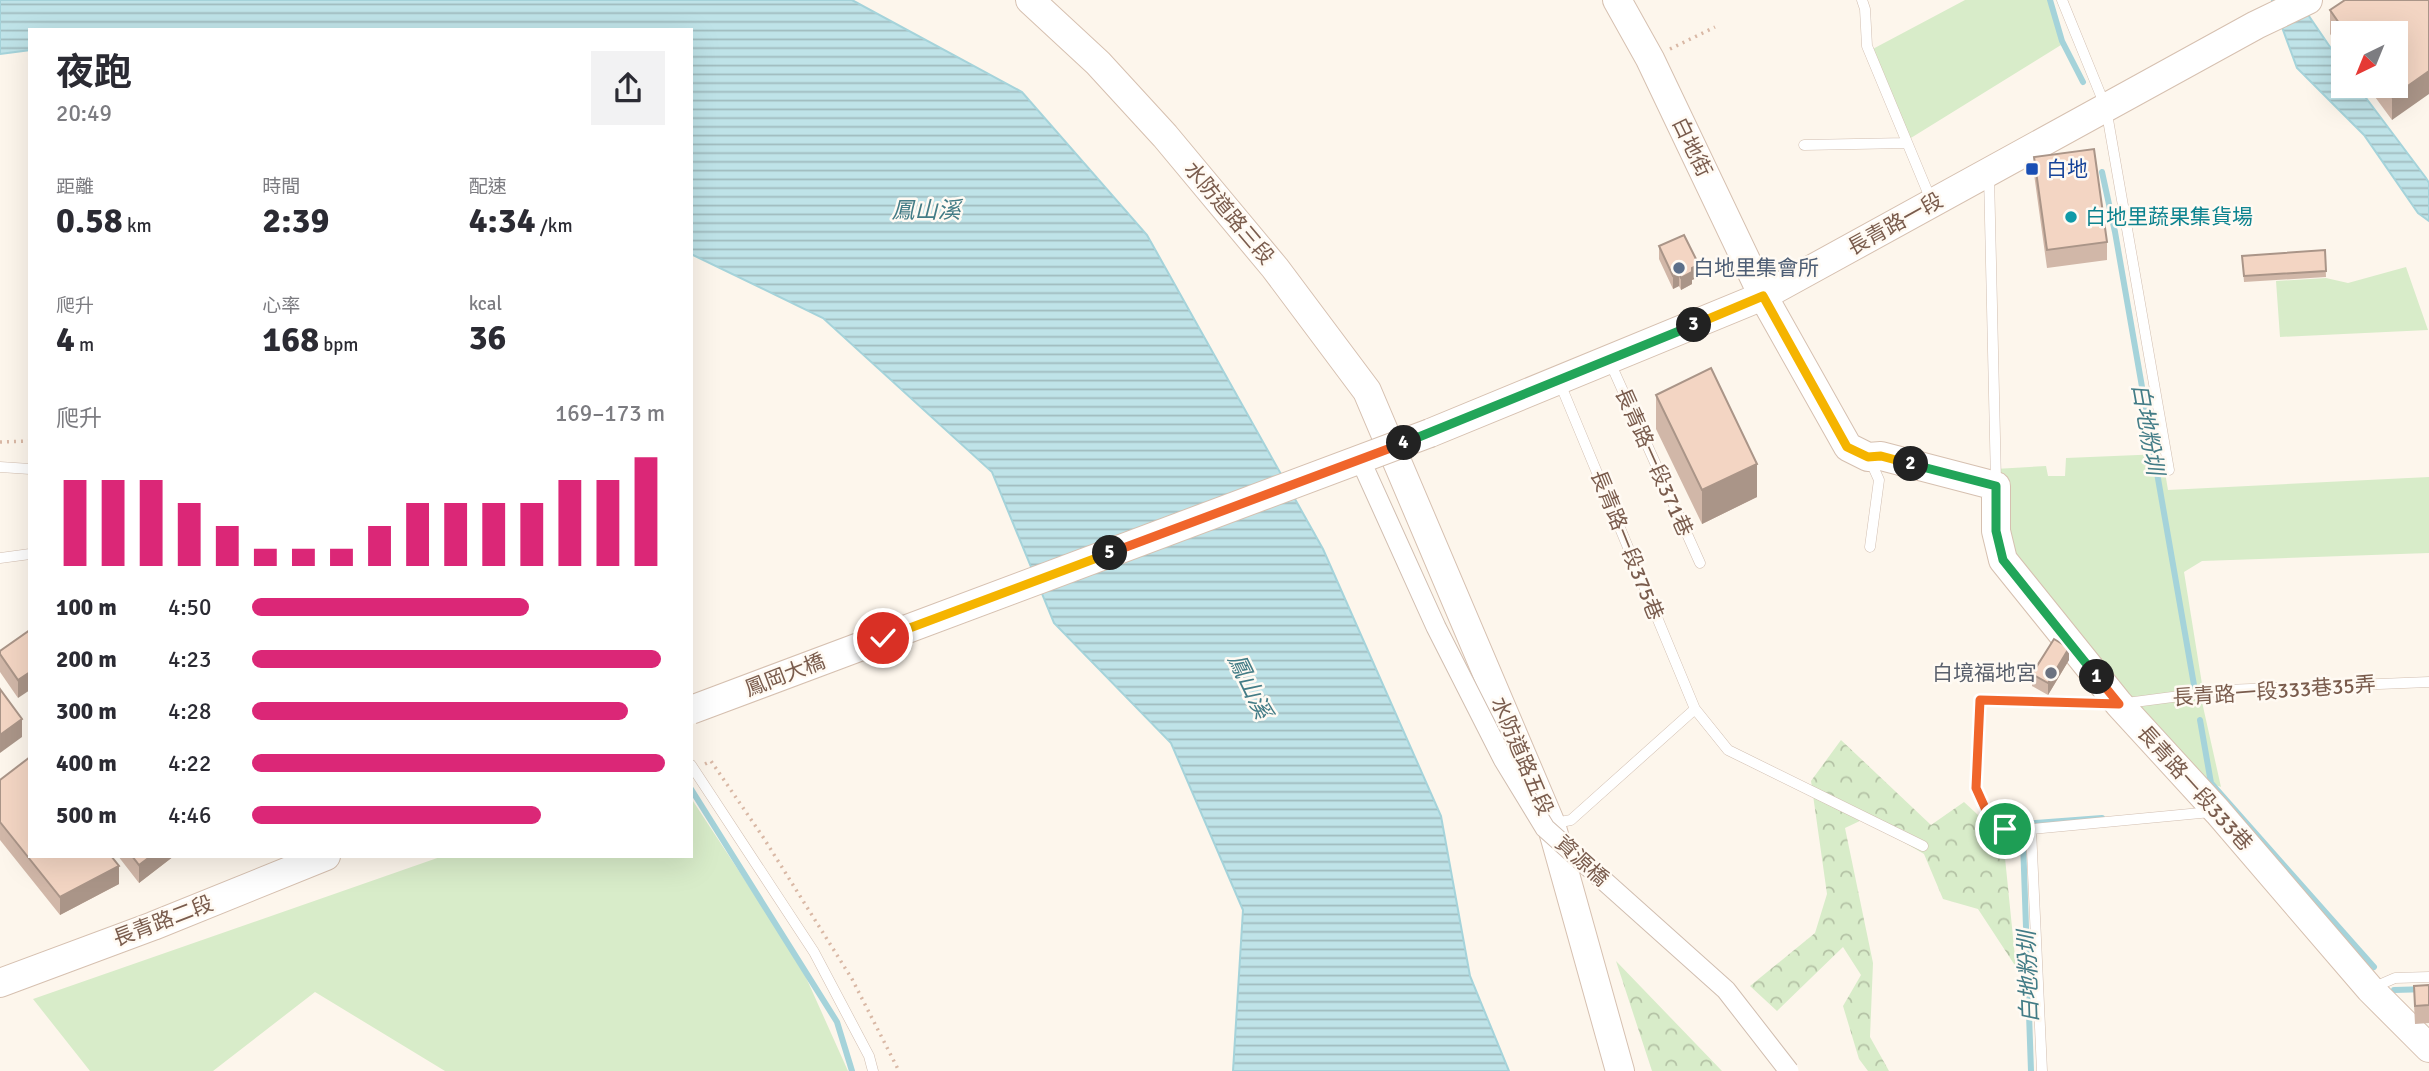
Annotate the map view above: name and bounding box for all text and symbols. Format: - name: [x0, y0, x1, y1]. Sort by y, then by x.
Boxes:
- north arrow: [2331, 21, 2408, 98]
- map controls: [2331, 21, 2408, 98]
- text: 夜跑: [56, 49, 132, 96]
- button: share: [591, 51, 665, 125]
- text: 20:49: [56, 99, 112, 128]
- street label: 白地街: [1667, 113, 1717, 181]
- street label: 水防道路三段: [1179, 156, 1279, 270]
- place label: 白地: [2046, 156, 2088, 182]
- marker: 白地: [2024, 161, 2040, 177]
- text: 距離: [56, 175, 94, 199]
- text: 時間: [262, 175, 300, 199]
- text: 配速: [469, 175, 507, 199]
- street label: 長青路一段: [1843, 187, 1947, 261]
- water label: 鳳山溪: [892, 196, 964, 225]
- text: 0.58: [56, 199, 123, 242]
- text: 2:39: [262, 199, 329, 242]
- text: 4:34: [469, 199, 536, 242]
- place label: 白地里蔬果集貨場: [2085, 204, 2253, 230]
- marker: 白地里蔬果集貨場: [2063, 209, 2079, 225]
- text: km: [123, 214, 152, 238]
- text: /km: [536, 214, 573, 238]
- place label: 白地里集會所: [1693, 255, 1819, 281]
- marker: 白地里集會所: [1671, 260, 1687, 276]
- text: kcal: [469, 292, 502, 316]
- text: 爬升: [56, 294, 94, 318]
- text: 心率: [262, 294, 300, 318]
- pin: 3: [1676, 308, 1712, 342]
- text: 3: [1688, 312, 1699, 336]
- text: 36: [469, 316, 506, 359]
- text: 4: [56, 318, 75, 361]
- text: 168: [262, 318, 319, 361]
- text: m: [75, 333, 94, 357]
- text: bpm: [319, 333, 358, 357]
- water label: 白地粉圳: [2125, 381, 2170, 480]
- street label: 長青路一段371巷: [1610, 384, 1698, 540]
- text: 169–173 m: [555, 399, 665, 428]
- text: 爬升: [56, 404, 102, 433]
- pin: 4: [1386, 426, 1422, 460]
- text: 4: [1398, 430, 1409, 454]
- pin: 2: [1894, 447, 1928, 482]
- text: 2: [1905, 451, 1916, 475]
- street label: 長青路一段375巷: [1585, 466, 1669, 624]
- pin: 5: [1092, 536, 1128, 570]
- text: 5: [1104, 540, 1115, 564]
- text: 100 m: [56, 593, 117, 622]
- text: 4:50: [168, 593, 211, 622]
- pin: [853, 608, 913, 668]
- icon: check: [864, 619, 902, 657]
- text: 200 m: [56, 645, 117, 674]
- text: 4:23: [168, 645, 211, 674]
- street label: 鳳岡大橋: [741, 648, 829, 702]
- water label: 鳳山溪: [1221, 649, 1279, 726]
- place label: 白境福地宮: [1932, 660, 2037, 686]
- pin: 1: [2080, 660, 2114, 694]
- text: 1: [2091, 664, 2102, 688]
- marker: 白境福地宮: [2043, 665, 2059, 681]
- street label: 長青路一段333巷35弄: [2171, 671, 2377, 711]
- street label: 水防道路五段: [1485, 693, 1559, 819]
- text: 300 m: [56, 697, 117, 726]
- text: 4:28: [168, 697, 211, 726]
- street label: 長青路一段333巷: [2132, 720, 2258, 856]
- text: 400 m: [56, 749, 117, 778]
- text: 4:22: [168, 749, 211, 778]
- pin: [1975, 799, 2035, 859]
- text: 500 m: [56, 801, 117, 830]
- text: 4:46: [168, 801, 211, 830]
- icon: arrive: [1986, 810, 2024, 848]
- street label: 資源橋: [1550, 830, 1614, 892]
- street label: 長青路二段: [109, 890, 217, 952]
- water label: 白地粉圳: [2012, 928, 2045, 1023]

